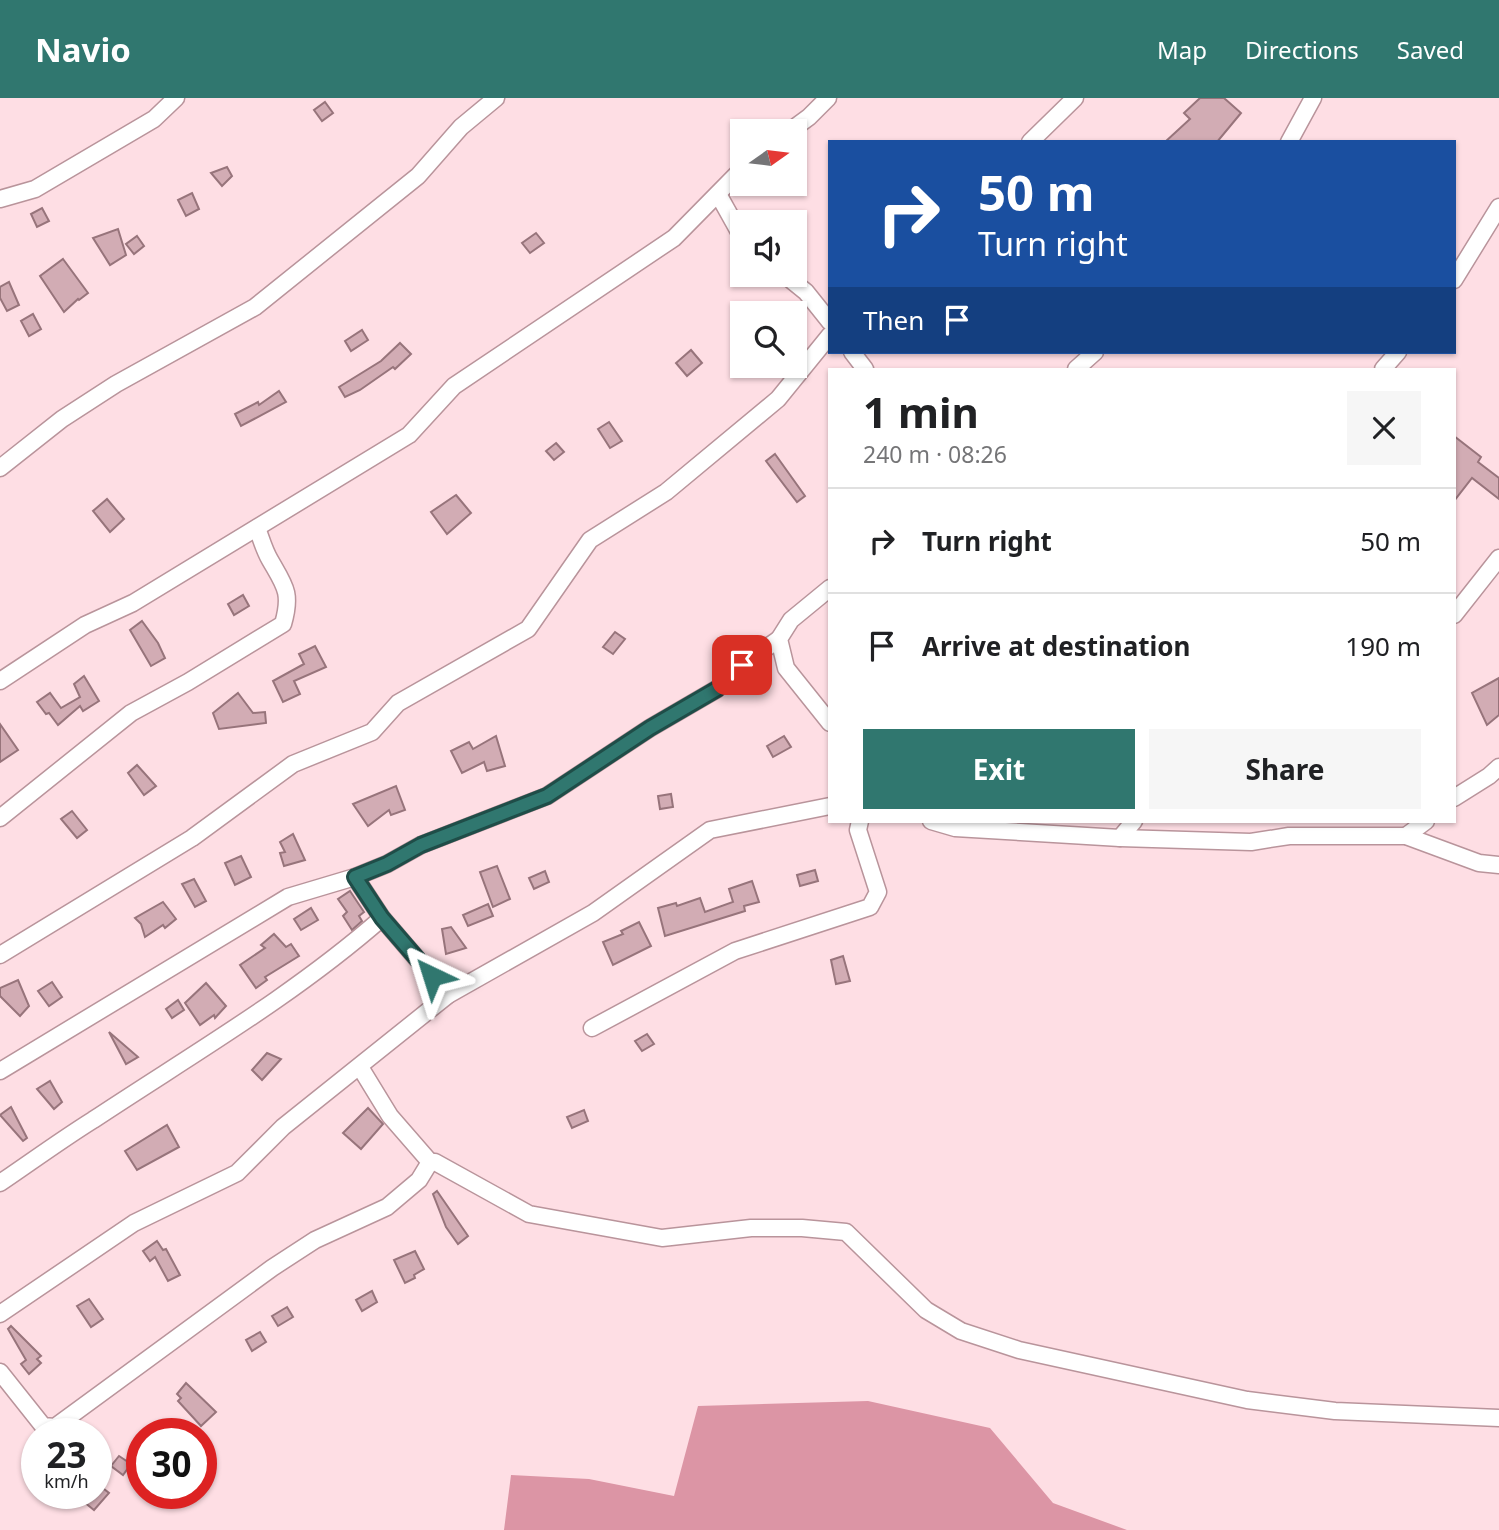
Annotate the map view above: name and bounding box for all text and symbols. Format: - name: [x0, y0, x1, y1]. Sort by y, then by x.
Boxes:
- text: Navio: [35, 27, 131, 72]
- text: Map: [1157, 33, 1207, 66]
- text: Directions: [1245, 33, 1359, 66]
- text: Saved: [1397, 33, 1464, 66]
- north arrow: [730, 119, 807, 196]
- map controls: [730, 119, 807, 378]
- text: 50 m: [978, 159, 1095, 225]
- icon: right: [863, 168, 954, 259]
- button: sound: [730, 210, 807, 287]
- text: Turn right: [978, 222, 1128, 265]
- button: search: [730, 301, 807, 378]
- icon: arrive: [938, 301, 976, 339]
- text: Then: [863, 302, 924, 338]
- text: 1 min: [863, 383, 979, 440]
- button: close: [1347, 391, 1421, 465]
- text: 240 m · 08:26: [863, 438, 1007, 470]
- icon: right: [863, 522, 901, 560]
- text: Turn right: [922, 523, 1052, 559]
- text: 50 m: [1360, 523, 1421, 559]
- icon: arrive: [863, 627, 901, 665]
- text: Arrive at destination: [922, 628, 1191, 664]
- text: 190 m: [1345, 628, 1421, 664]
- pin: [712, 635, 772, 695]
- icon: arrive: [723, 646, 761, 684]
- button: Exit: [863, 729, 1135, 809]
- button: Share: [1149, 729, 1421, 809]
- position arrow: [395, 939, 469, 1013]
- speed limit sign: 30: [126, 1418, 217, 1509]
- text: 23: [46, 1431, 87, 1478]
- text: km/h: [44, 1469, 89, 1493]

